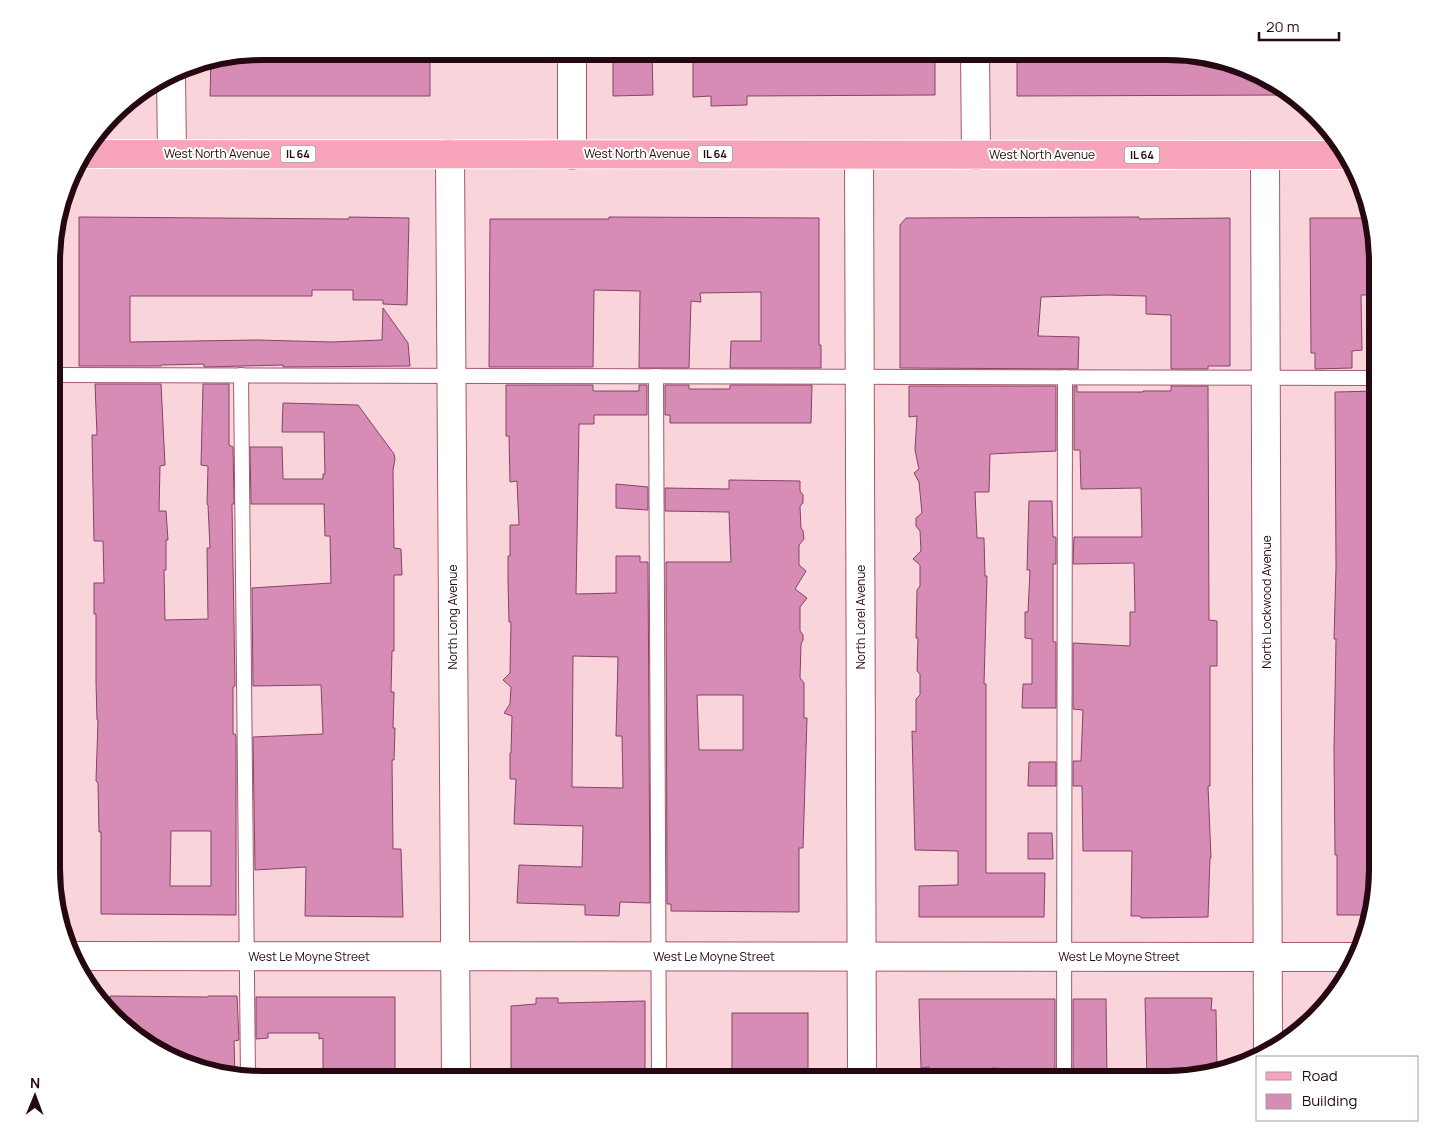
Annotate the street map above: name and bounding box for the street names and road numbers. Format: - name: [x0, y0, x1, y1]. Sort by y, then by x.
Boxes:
- street label: West North Avenue: [164, 145, 270, 162]
- street label: West North Avenue: [584, 145, 690, 162]
- road number: IL 64: [280, 146, 316, 162]
- road number: IL 64: [698, 146, 732, 162]
- street label: West North Avenue: [989, 146, 1095, 163]
- road number: IL 64: [1124, 146, 1160, 164]
- street label: North Lockwood Avenue: [1258, 535, 1275, 669]
- street label: North Long Avenue: [444, 565, 461, 669]
- street label: North Lorel Avenue: [852, 565, 869, 669]
- street label: West Le Moyne Street: [248, 948, 370, 965]
- street label: West Le Moyne Street: [653, 948, 775, 965]
- street label: West Le Moyne Street: [1058, 948, 1180, 965]

